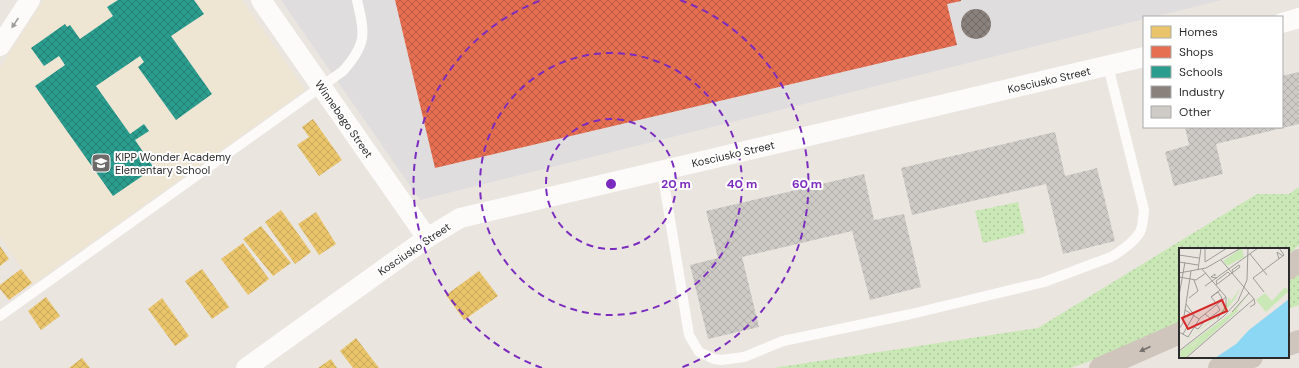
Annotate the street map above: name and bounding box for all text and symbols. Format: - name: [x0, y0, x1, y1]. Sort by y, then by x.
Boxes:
- legend: [1143, 16, 1283, 128]
- one-way arrow: [11, 18, 19, 28]
- text: Homes: [1179, 24, 1218, 40]
- text: Shops: [1179, 44, 1214, 60]
- street label: Kosciusko Street: [1006, 64, 1092, 96]
- text: Schools: [1179, 64, 1223, 80]
- street label: Winnebago Street: [312, 77, 376, 161]
- text: Industry: [1179, 84, 1225, 100]
- text: Other: [1179, 104, 1212, 120]
- street label: Kosciusko Street: [690, 138, 776, 170]
- place label: KIPP Wonder Academy Elementary School: [115, 150, 231, 177]
- school or university icon: KIPP Wonder Academy Elementary School: [90, 152, 112, 174]
- text: 20 m: [661, 176, 691, 192]
- text: 40 m: [727, 176, 757, 192]
- text: 60 m: [792, 176, 822, 192]
- centre of rings: [604, 177, 618, 191]
- street label: Kosciusko Street: [375, 220, 453, 278]
- inset map: [1179, 248, 1289, 358]
- one-way arrow: [1139, 346, 1150, 352]

